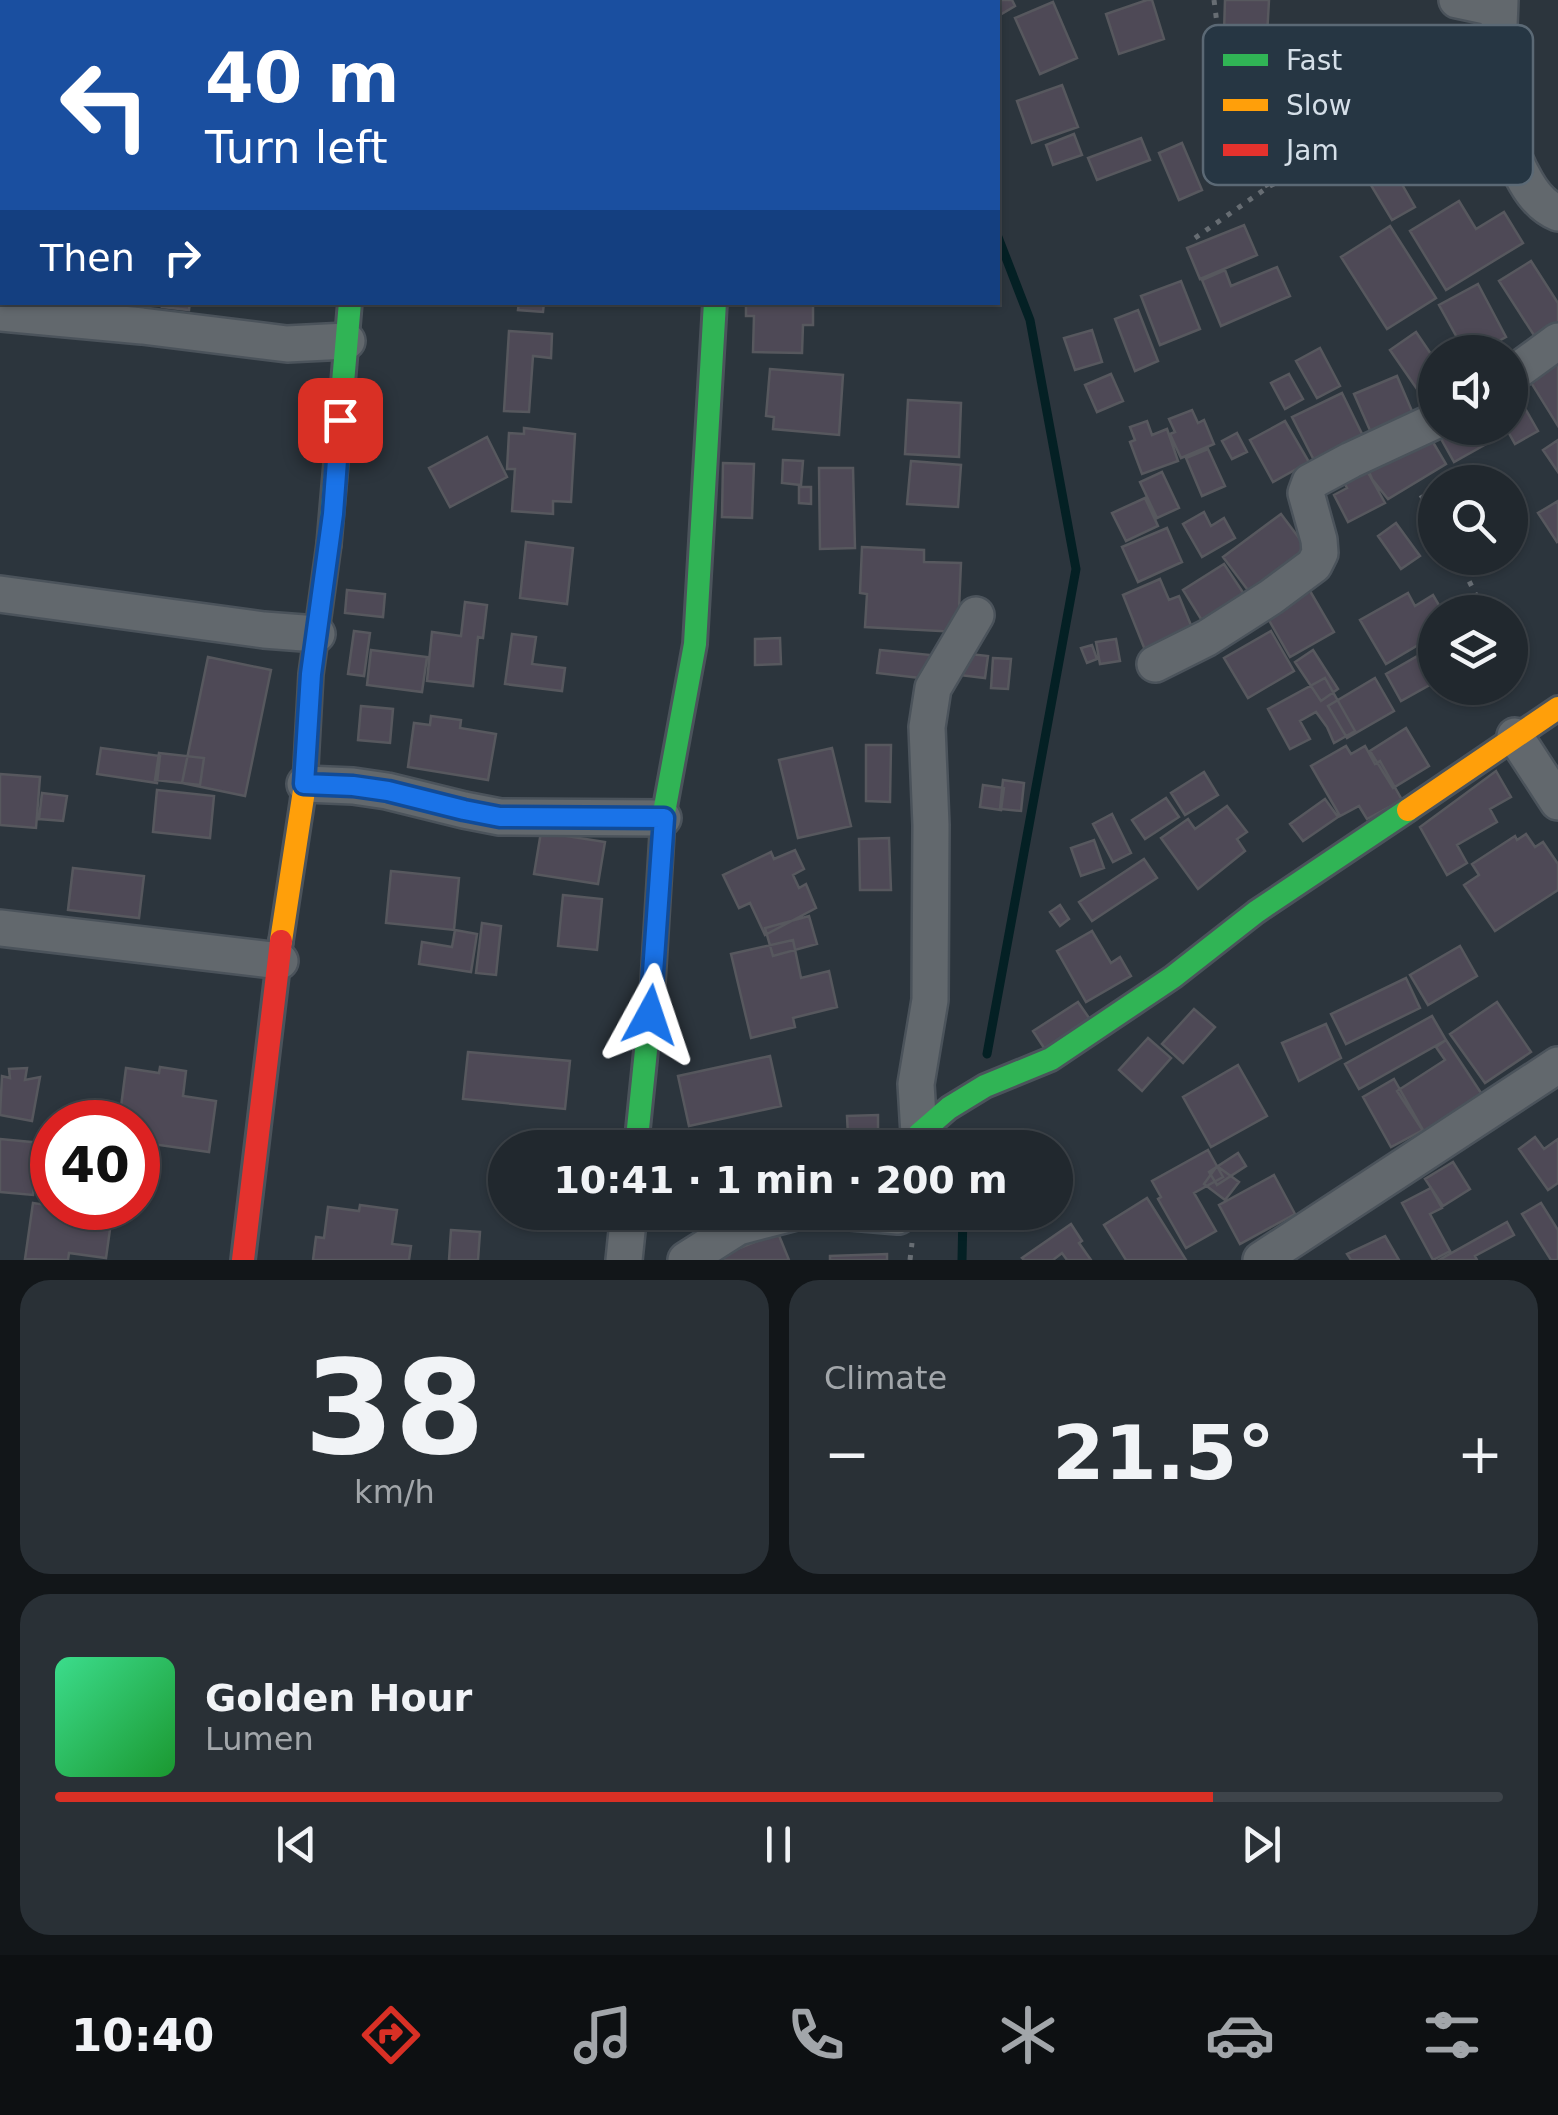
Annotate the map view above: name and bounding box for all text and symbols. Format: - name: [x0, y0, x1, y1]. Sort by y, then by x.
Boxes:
- legend: [1203, 25, 1533, 185]
- text: 40 m: [205, 37, 400, 119]
- icon: left: [40, 40, 170, 170]
- text: Fast: [1286, 44, 1342, 77]
- text: Slow: [1286, 89, 1352, 122]
- text: Turn left: [205, 121, 388, 174]
- text: Jam: [1284, 134, 1339, 167]
- icon: right: [155, 230, 210, 285]
- text: Then: [40, 236, 135, 280]
- map controls: [1418, 335, 1528, 705]
- button: sound: [1418, 335, 1528, 445]
- pin: [298, 378, 383, 463]
- icon: arrive: [313, 393, 368, 448]
- button: search: [1418, 465, 1528, 575]
- button: layers: [1418, 595, 1528, 705]
- position arrow: [598, 963, 702, 1067]
- speed limit sign: 40: [30, 1100, 160, 1230]
- text: 10:41 · 1 min · 200 m: [553, 1158, 1008, 1202]
- text: 38: [304, 1332, 485, 1484]
- text: Climate: [824, 1359, 947, 1397]
- text: 21.5°: [1052, 1409, 1275, 1497]
- text: −: [824, 1422, 870, 1486]
- text: +: [1457, 1422, 1503, 1486]
- text: km/h: [354, 1473, 435, 1511]
- text: Golden Hour: [205, 1676, 472, 1720]
- text: Lumen: [205, 1720, 314, 1758]
- icon: previous: [269, 1817, 324, 1872]
- icon: pause: [751, 1817, 806, 1872]
- icon: next: [1234, 1817, 1289, 1872]
- icon: directions: [356, 2000, 426, 2070]
- icon: music: [568, 2000, 638, 2070]
- icon: phone: [781, 2000, 851, 2070]
- icon: climate: [993, 2000, 1063, 2070]
- icon: car: [1205, 2000, 1275, 2070]
- icon: filters: [1417, 2000, 1487, 2070]
- text: 10:40: [71, 2009, 214, 2062]

